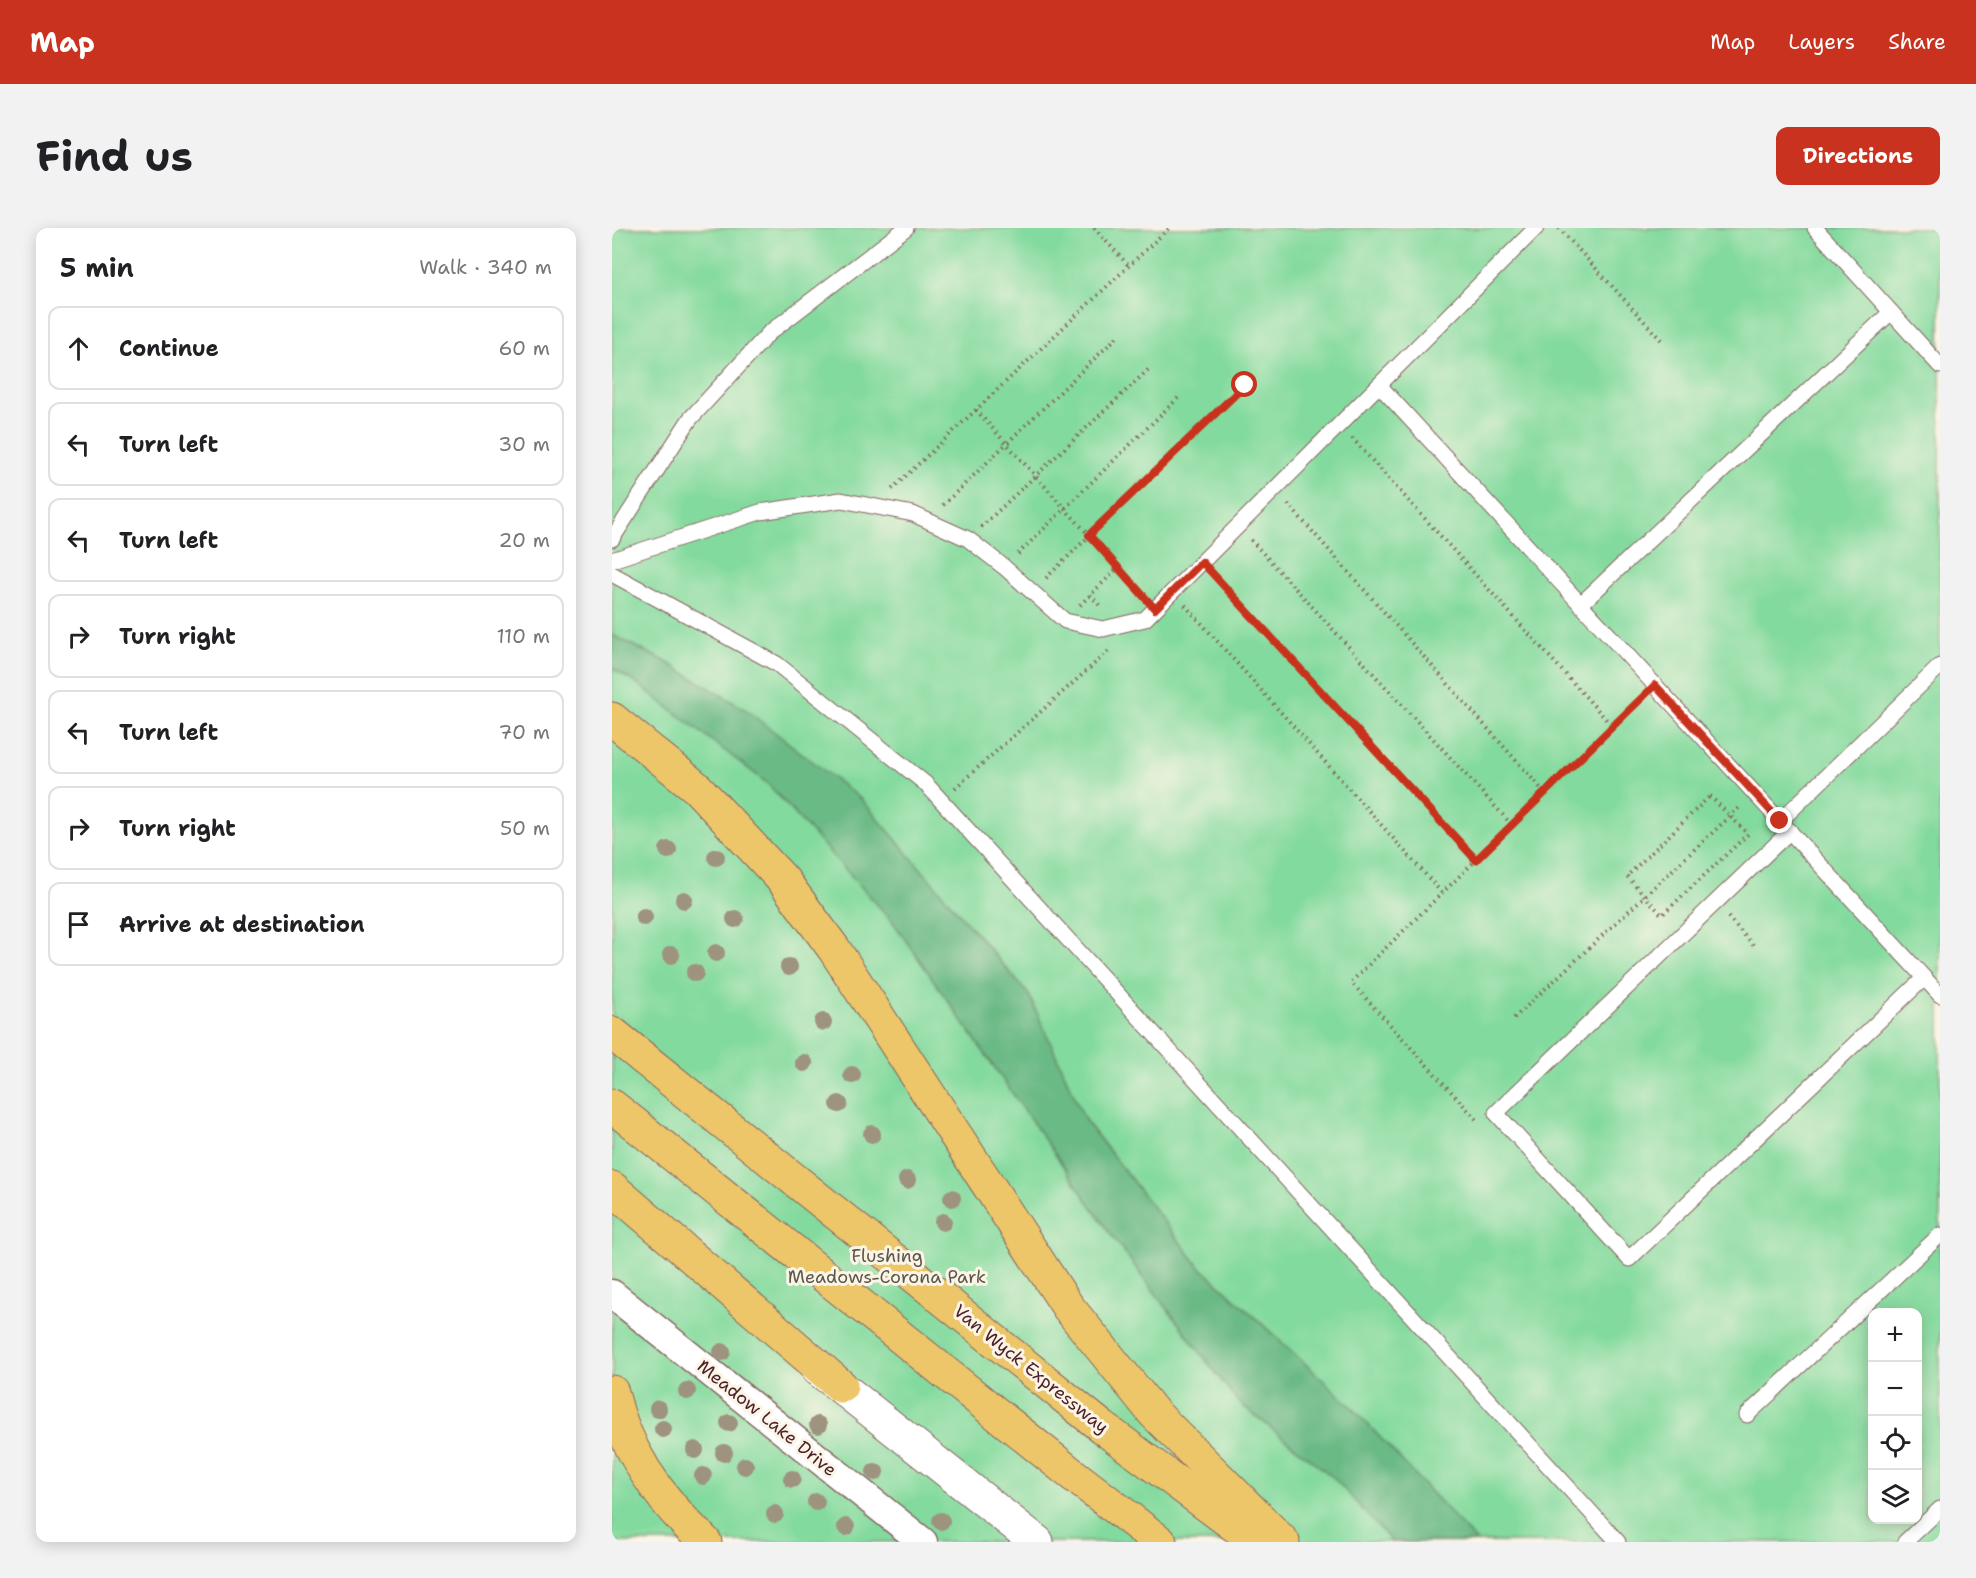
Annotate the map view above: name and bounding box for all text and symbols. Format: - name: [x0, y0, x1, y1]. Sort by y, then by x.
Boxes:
- text: Map: [30, 23, 95, 61]
- text: Map: [1710, 28, 1755, 56]
- text: Layers: [1788, 28, 1855, 56]
- text: Share: [1888, 28, 1946, 56]
- button: Directions: [1776, 127, 1940, 185]
- text: Find us: [36, 128, 193, 184]
- text: 5 min: [60, 250, 134, 285]
- text: Walk · 340 m: [419, 254, 552, 280]
- icon: ahead: [62, 332, 95, 365]
- text: Continue: [119, 334, 219, 363]
- text: 60 m: [498, 335, 550, 361]
- route start: [1231, 371, 1257, 397]
- icon: left: [62, 428, 95, 461]
- text: Turn left: [119, 430, 218, 459]
- text: 30 m: [498, 431, 550, 457]
- icon: left: [62, 524, 95, 557]
- text: Turn left: [119, 526, 218, 555]
- text: 20 m: [499, 527, 550, 553]
- icon: right: [62, 620, 95, 653]
- text: Turn right: [119, 622, 236, 651]
- text: 110 m: [496, 623, 550, 649]
- icon: left: [62, 716, 95, 749]
- text: Turn left: [119, 718, 218, 747]
- text: 70 m: [498, 719, 550, 745]
- route end: [1766, 807, 1792, 833]
- icon: right: [62, 812, 95, 845]
- text: Turn right: [119, 814, 236, 843]
- text: 50 m: [500, 815, 550, 841]
- icon: arrive: [62, 908, 95, 941]
- text: Arrive at destination: [119, 910, 365, 939]
- park label: Flushing Meadows-Corona Park: [788, 1244, 986, 1289]
- street label: Van Wyck Expressway: [948, 1299, 1114, 1439]
- map controls: [1868, 1308, 1922, 1524]
- button: +: [1868, 1308, 1922, 1362]
- street label: Meadow Lake Drive: [692, 1354, 842, 1482]
- button: −: [1868, 1362, 1922, 1416]
- button: locate: [1868, 1416, 1922, 1470]
- button: layers: [1868, 1470, 1922, 1524]

